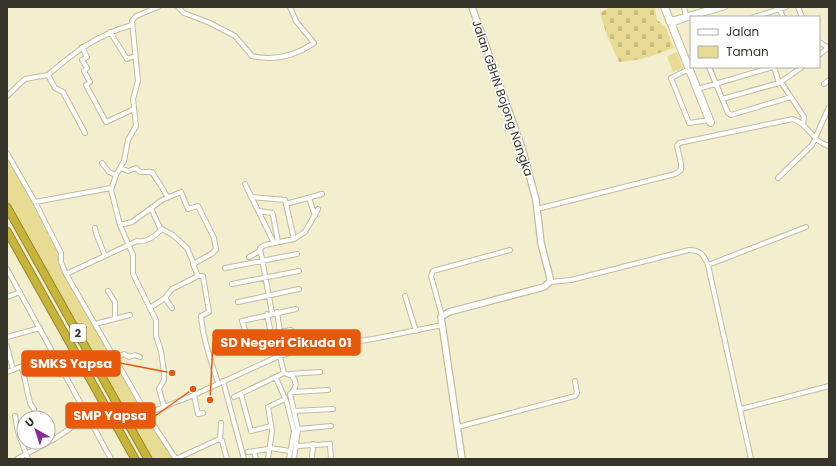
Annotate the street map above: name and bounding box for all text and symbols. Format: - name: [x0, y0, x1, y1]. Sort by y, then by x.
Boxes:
- legend: [690, 16, 820, 68]
- street label: Jalan GBHN Bojong Nangka: [468, 18, 538, 178]
- text: Jalan: [726, 23, 759, 40]
- text: Taman: [726, 43, 769, 60]
- road number: 2: [70, 324, 86, 342]
- callout: SD Negeri Cikuda 01: [213, 330, 360, 355]
- text: SD Negeri Cikuda 01: [220, 333, 352, 352]
- callout: SMKS Yapsa: [22, 351, 120, 376]
- text: SMKS Yapsa: [30, 354, 112, 373]
- callout: SMP Yapsa: [66, 403, 155, 428]
- text: SMP Yapsa: [73, 406, 147, 425]
- north arrow: [16, 410, 56, 450]
- text: U: [22, 413, 38, 431]

